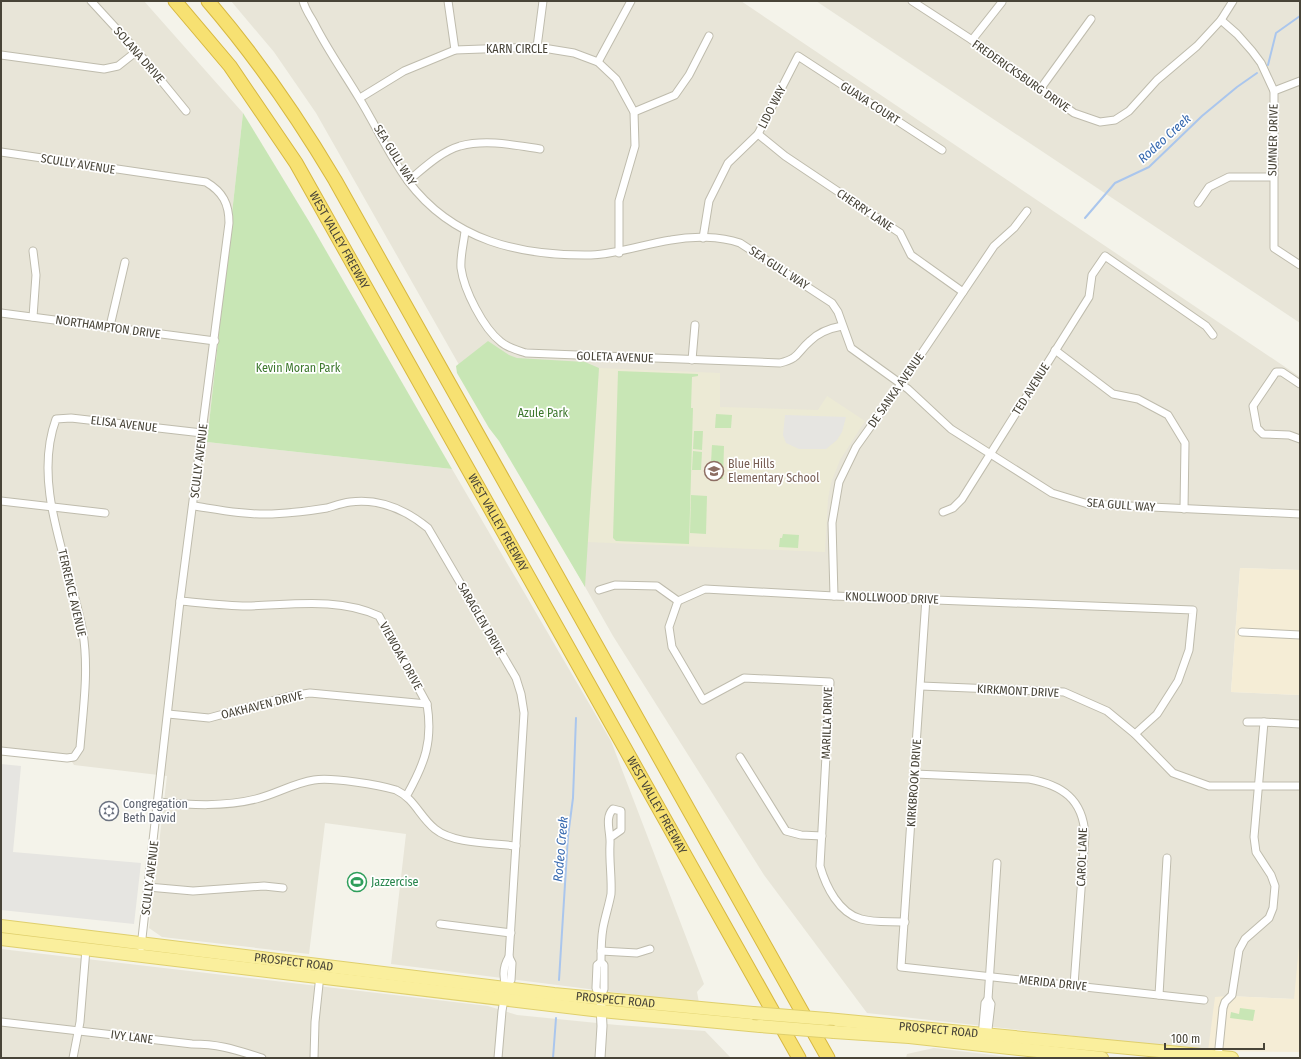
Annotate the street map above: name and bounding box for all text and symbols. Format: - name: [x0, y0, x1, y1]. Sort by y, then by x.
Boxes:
- street label: SOLANA DRIVE: [111, 24, 167, 86]
- street label: FREDERICKSBURG DRIVE: [969, 37, 1073, 115]
- street label: KARN CIRCLE: [486, 42, 548, 56]
- street label: GUAVA COURT: [838, 79, 902, 127]
- street label: LIDO WAY: [755, 83, 789, 131]
- street label: SUMNER DRIVE: [1265, 103, 1281, 176]
- water label: Rodeo Creek: [1135, 110, 1194, 166]
- street label: SEA GULL WAY: [371, 122, 419, 188]
- street label: SCULLY AVENUE: [40, 151, 117, 177]
- street label: CHERRY LANE: [834, 186, 896, 234]
- street label: WEST VALLEY FREEWAY: [306, 189, 372, 291]
- street label: SEA GULL WAY: [746, 243, 812, 293]
- street label: NORTHAMPTON DRIVE: [55, 313, 162, 341]
- street label: GOLETA AVENUE: [576, 349, 654, 365]
- street label: DE SANKA AVENUE: [865, 350, 927, 430]
- street label: TED AVENUE: [1009, 360, 1053, 418]
- park label: Kevin Moran Park: [256, 361, 341, 375]
- park label: Azule Park: [518, 406, 569, 420]
- street label: ELISA AVENUE: [90, 413, 158, 435]
- street label: SCULLY AVENUE: [187, 422, 211, 499]
- place label: Blue Hills Elementary School: [728, 457, 819, 485]
- school or university icon: Blue Hills Elementary School: [703, 460, 725, 482]
- street label: WEST VALLEY FREEWAY: [465, 471, 531, 574]
- street label: SEA GULL WAY: [1086, 496, 1156, 514]
- street label: TERRENCE AVENUE: [55, 548, 89, 639]
- street label: SARAGLEN DRIVE: [455, 580, 508, 658]
- street label: KNOLLWOOD DRIVE: [845, 589, 939, 607]
- street label: VIEWOAK DRIVE: [377, 620, 426, 693]
- street label: KIRKMONT DRIVE: [976, 682, 1060, 700]
- street label: MARILLA DRIVE: [819, 686, 835, 760]
- street label: OAKHAVEN DRIVE: [220, 688, 305, 722]
- street label: KIRKBROOK DRIVE: [904, 738, 924, 827]
- street label: WEST VALLEY FREEWAY: [624, 754, 690, 856]
- place label: Congregation Beth David: [123, 797, 188, 825]
- synagogue icon: Congregation Beth David: [98, 800, 120, 822]
- water label: Rodeo Creek: [550, 815, 571, 882]
- street label: CAROL LANE: [1074, 827, 1090, 887]
- street label: SCULLY AVENUE: [138, 839, 162, 916]
- sports icon: Jazzercise: [346, 871, 368, 893]
- place label: Jazzercise: [371, 875, 419, 889]
- street label: PROSPECT ROAD: [253, 950, 334, 974]
- street label: MERIDA DRIVE: [1018, 972, 1088, 994]
- street label: PROSPECT ROAD: [575, 989, 656, 1011]
- street label: PROSPECT ROAD: [898, 1019, 979, 1041]
- scale bar: [1165, 1025, 1264, 1051]
- street label: IVY LANE: [110, 1027, 154, 1047]
- text: 100 m: [1171, 1032, 1200, 1046]

